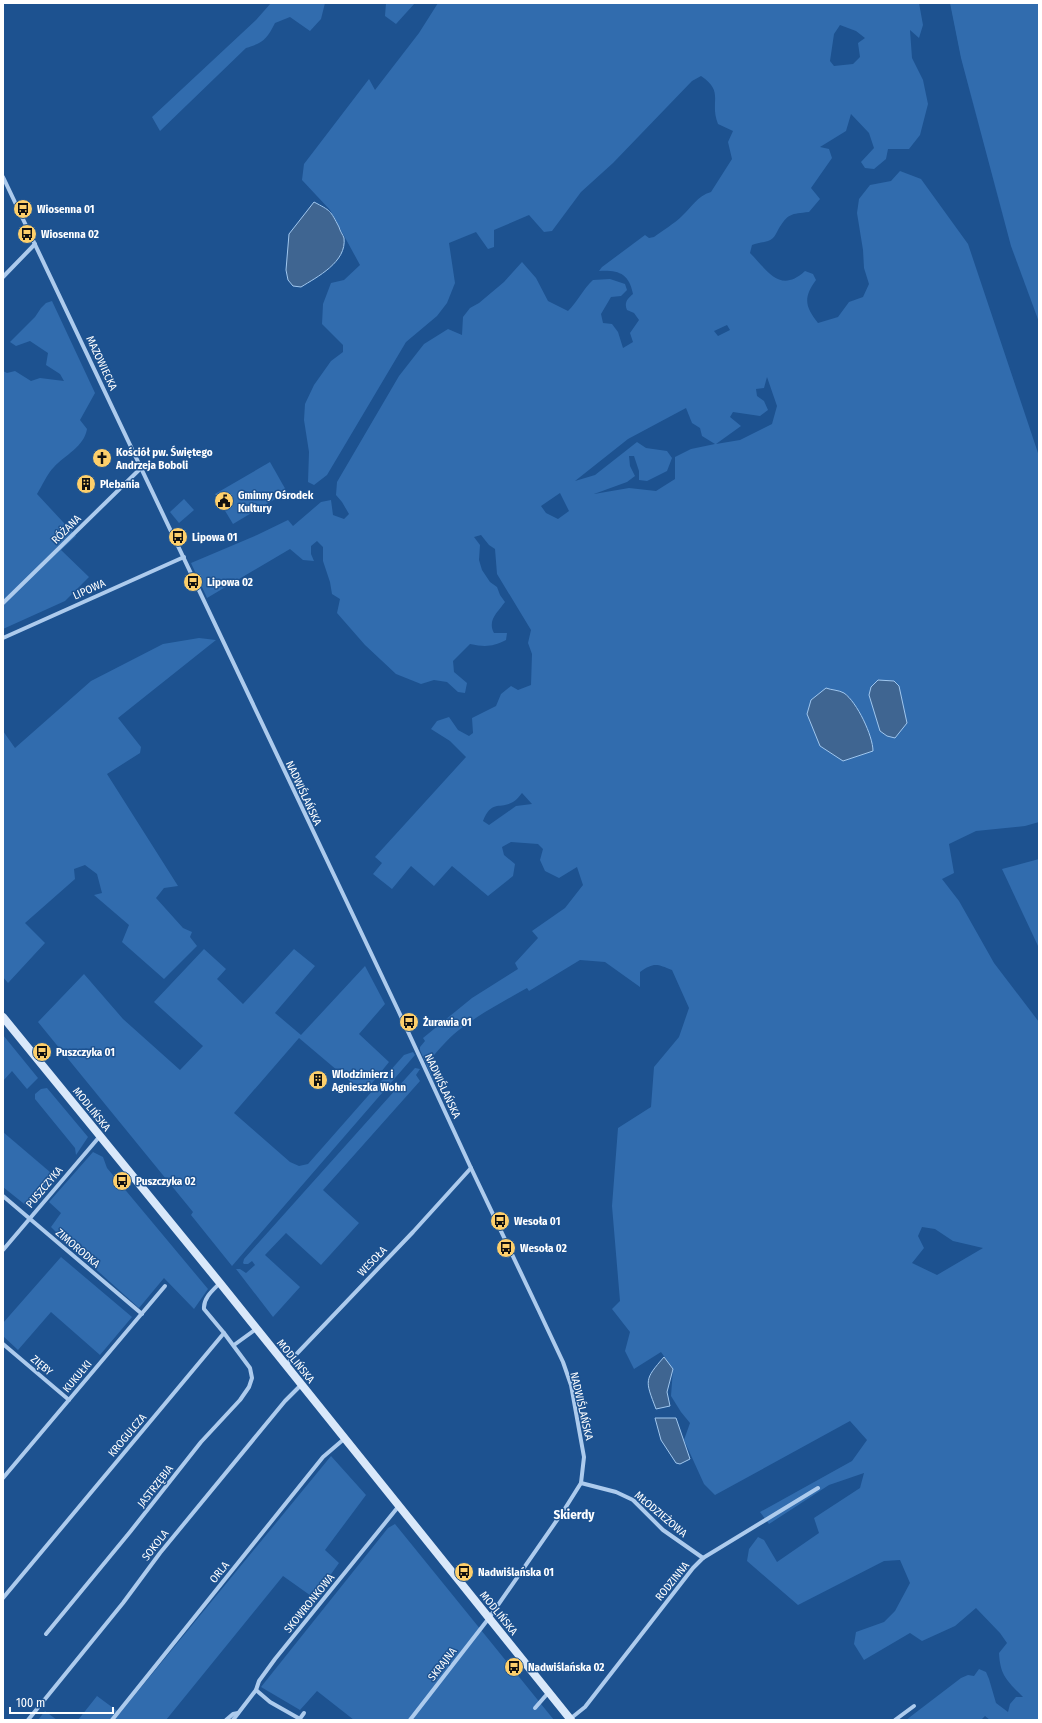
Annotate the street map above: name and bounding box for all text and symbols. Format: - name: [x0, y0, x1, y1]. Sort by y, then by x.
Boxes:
- bus stop icon: Wiosenna 01: [12, 198, 34, 220]
- place label: Wiosenna 01: [37, 203, 94, 216]
- bus stop icon: Wiosenna 02: [16, 223, 38, 245]
- place label: Wiosenna 02: [41, 228, 99, 241]
- street label: MAZOWIECKA: [83, 334, 120, 393]
- place label: Kościół pw. Świętego Andrzeja Boboli: [115, 445, 213, 472]
- church icon: Kościół pw. Świętego Andrzeja Boboli: [91, 447, 113, 469]
- building icon: Plebania: [75, 473, 97, 495]
- place label: Plebania: [100, 478, 140, 491]
- place label: Gminny Ośrodek Kultury: [238, 489, 314, 515]
- public building icon: Gminny Ośrodek Kultury: [213, 490, 235, 512]
- street label: RÓŻANA: [48, 511, 84, 547]
- bus stop icon: Lipowa 01: [167, 526, 189, 548]
- place label: Lipowa 01: [192, 531, 237, 544]
- bus stop icon: Lipowa 02: [182, 571, 204, 593]
- street label: LIPOWA: [71, 576, 108, 602]
- place label: Lipowa 02: [207, 576, 253, 589]
- street label: NADWIŚLAŃSKA: [283, 758, 325, 828]
- bus stop icon: Żurawia 01: [398, 1011, 420, 1033]
- place label: Żurawia 01: [423, 1016, 472, 1029]
- bus stop icon: Puszczyka 01: [31, 1041, 53, 1063]
- place label: Puszczyka 01: [56, 1046, 115, 1059]
- street label: NADWIŚLAŃSKA: [422, 1051, 464, 1121]
- place label: Wlodzimierz i Agnieszka Wohn: [331, 1068, 406, 1094]
- building icon: Wlodzimierz i Agnieszka Wohn: [307, 1069, 329, 1091]
- street label: MODLIŃSKA: [70, 1084, 114, 1134]
- street label: PUSZCZYKA: [23, 1164, 66, 1211]
- bus stop icon: Puszczyka 02: [111, 1170, 133, 1192]
- place label: Puszczyka 02: [136, 1175, 196, 1188]
- bus stop icon: Wesoła 01: [489, 1210, 511, 1232]
- place label: Wesoła 01: [514, 1215, 560, 1228]
- street label: ZIMORODKA: [53, 1226, 103, 1271]
- bus stop icon: Wesoła 02: [495, 1237, 517, 1259]
- place label: Wesoła 02: [520, 1242, 567, 1255]
- street label: WESOŁA: [355, 1244, 390, 1279]
- street label: MODLIŃSKA: [274, 1336, 318, 1386]
- street label: ZIĘBY: [28, 1353, 56, 1379]
- street label: KUKUŁKI: [60, 1358, 95, 1395]
- street label: NADWIŚLAŃSKA: [567, 1370, 597, 1442]
- street label: KROGULCZA: [106, 1411, 149, 1460]
- street label: JASTRZĘBIA: [135, 1462, 176, 1510]
- street label: MŁODZIEŻOWA: [632, 1488, 690, 1540]
- district label: Skierdy: [554, 1507, 595, 1522]
- street label: SOKOLA: [139, 1527, 172, 1563]
- street label: ORLA: [207, 1559, 232, 1586]
- street label: RODZINNA: [653, 1559, 692, 1603]
- bus stop icon: Nadwiślańska 01: [453, 1561, 475, 1583]
- place label: Nadwiślańska 01: [478, 1566, 554, 1579]
- street label: SKOWRONKOWA: [282, 1571, 337, 1636]
- street label: MODLIŃSKA: [477, 1588, 521, 1638]
- street label: SKRAJNA: [425, 1645, 460, 1683]
- bus stop icon: Nadwiślańska 02: [503, 1656, 525, 1678]
- place label: Nadwiślańska 02: [528, 1661, 604, 1674]
- scale bar: [10, 1689, 113, 1715]
- text: 100 m: [16, 1696, 45, 1710]

